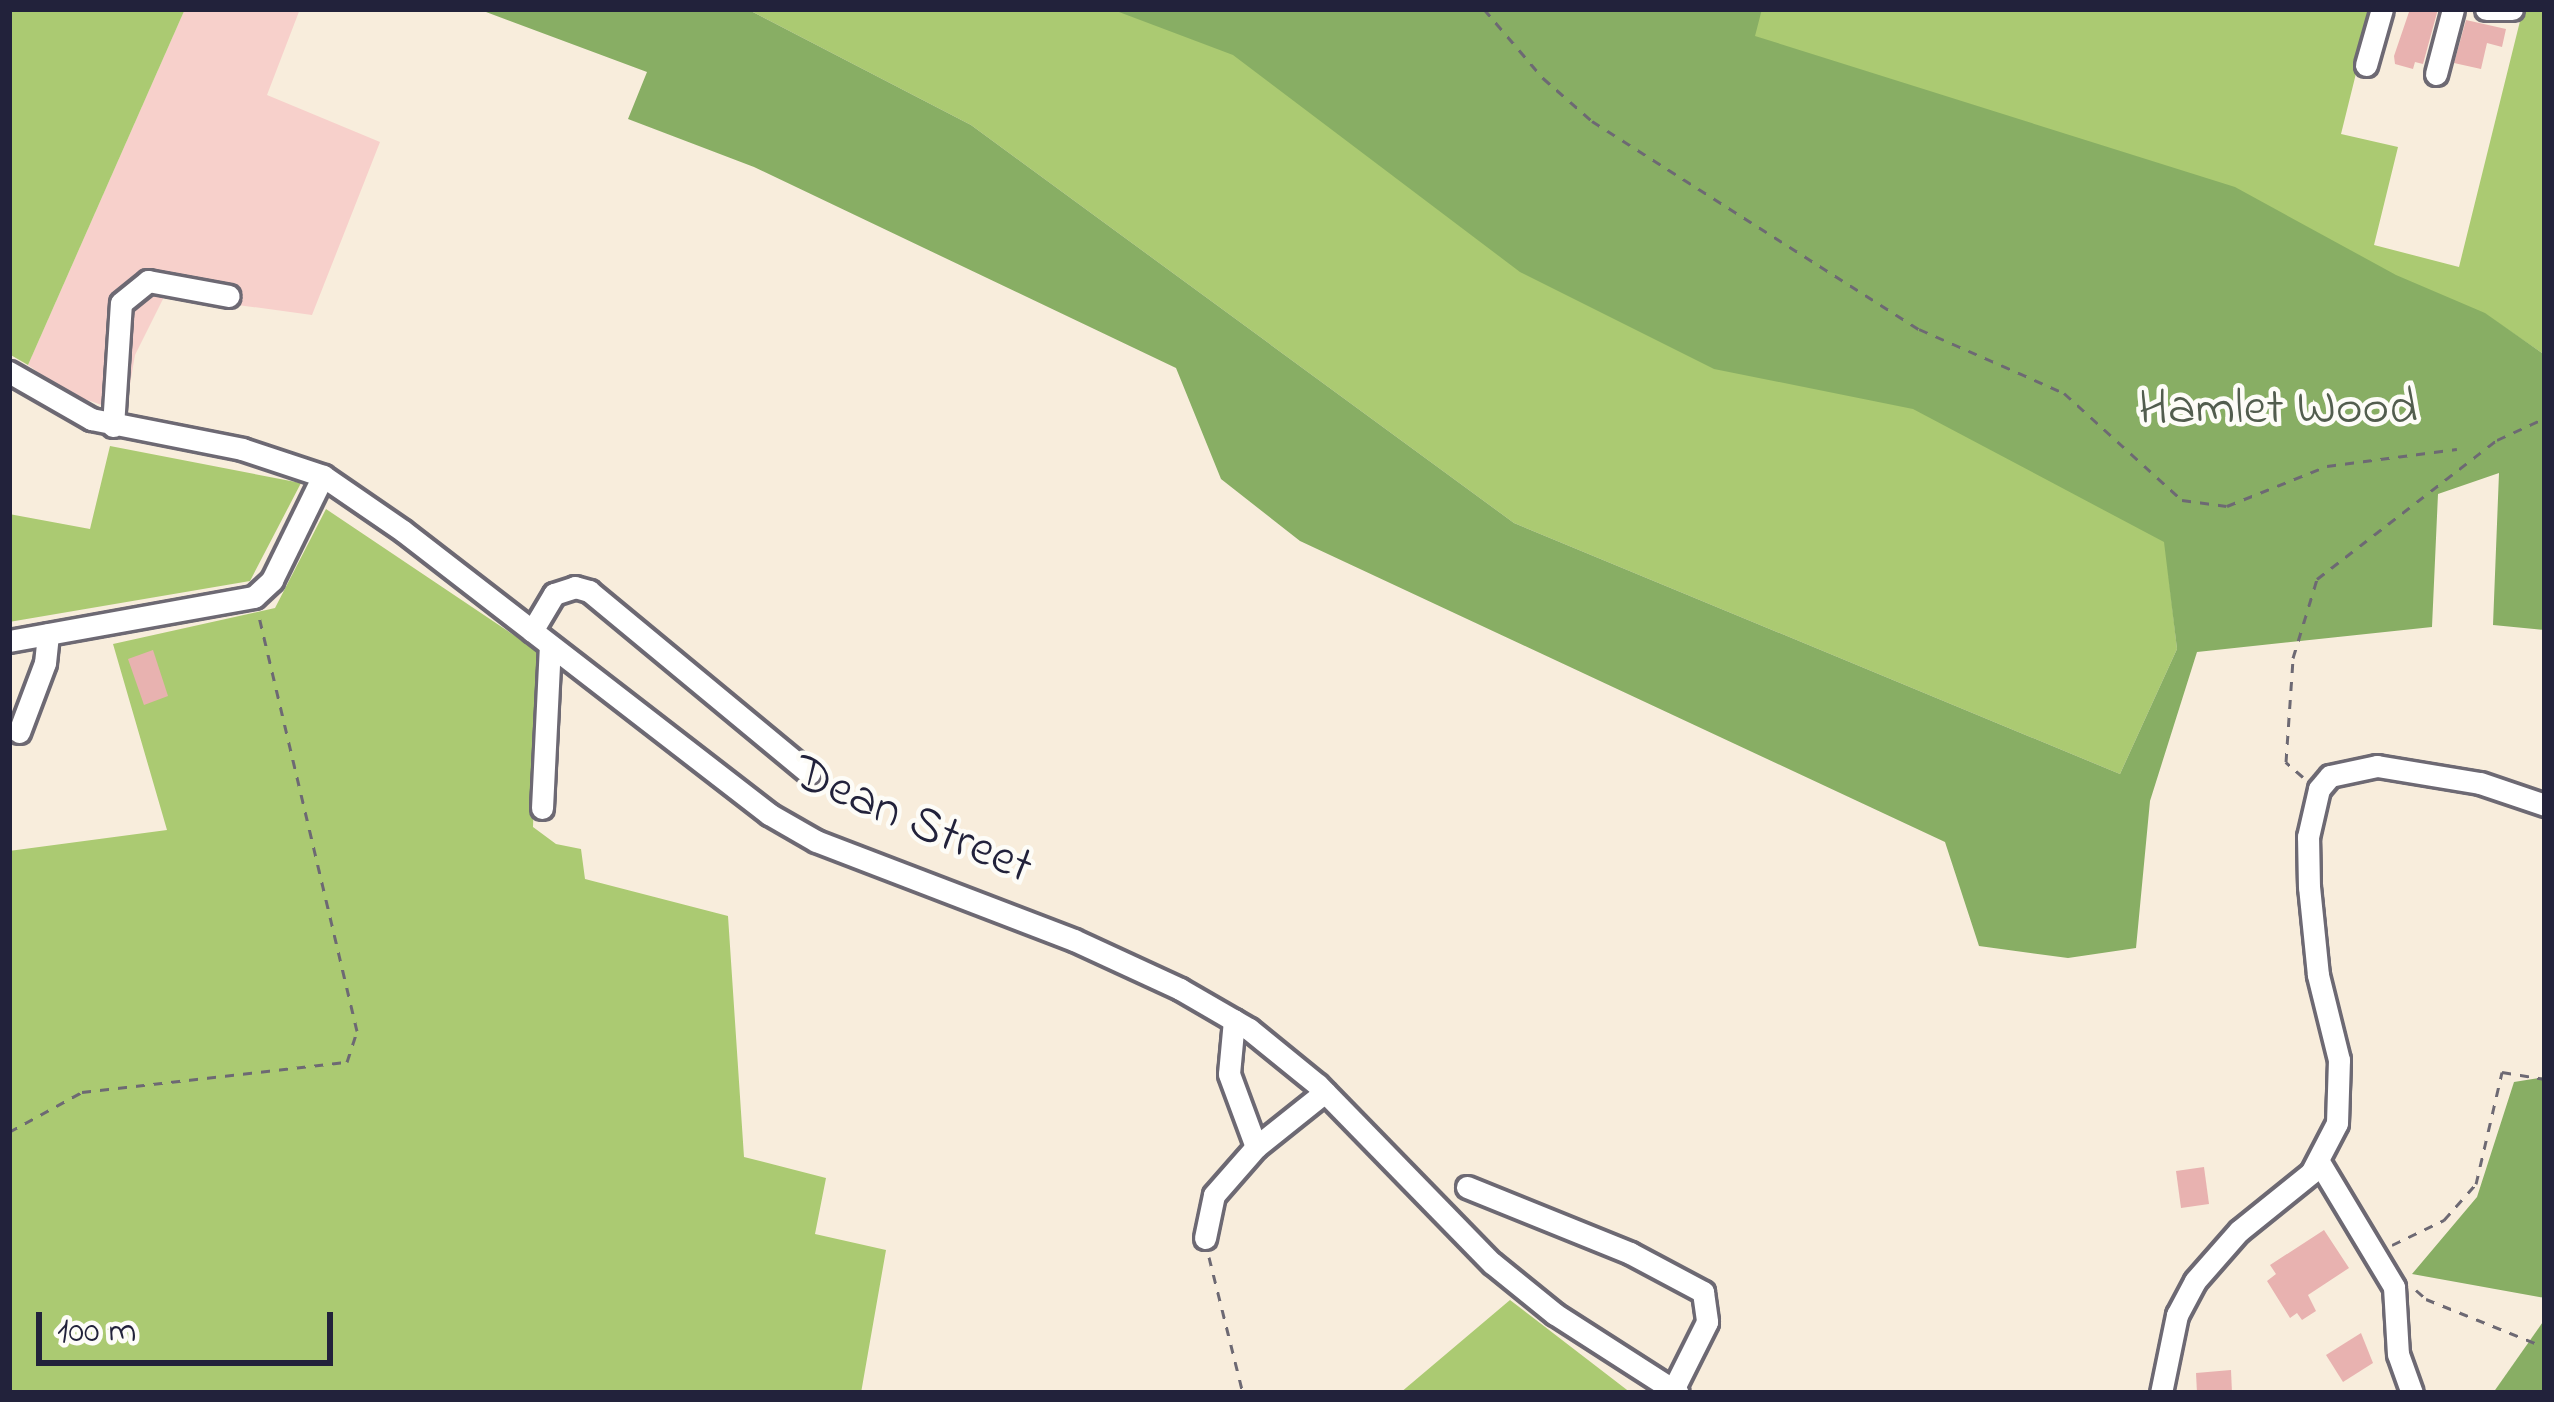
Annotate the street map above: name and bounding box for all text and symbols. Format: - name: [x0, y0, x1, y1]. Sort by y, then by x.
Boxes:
- park label: Hamlet Wood: [2138, 379, 2418, 441]
- street label: Dean Street: [783, 744, 1041, 900]
- scale bar: [42, 1288, 339, 1362]
- text: 100 m: [57, 1306, 137, 1359]

